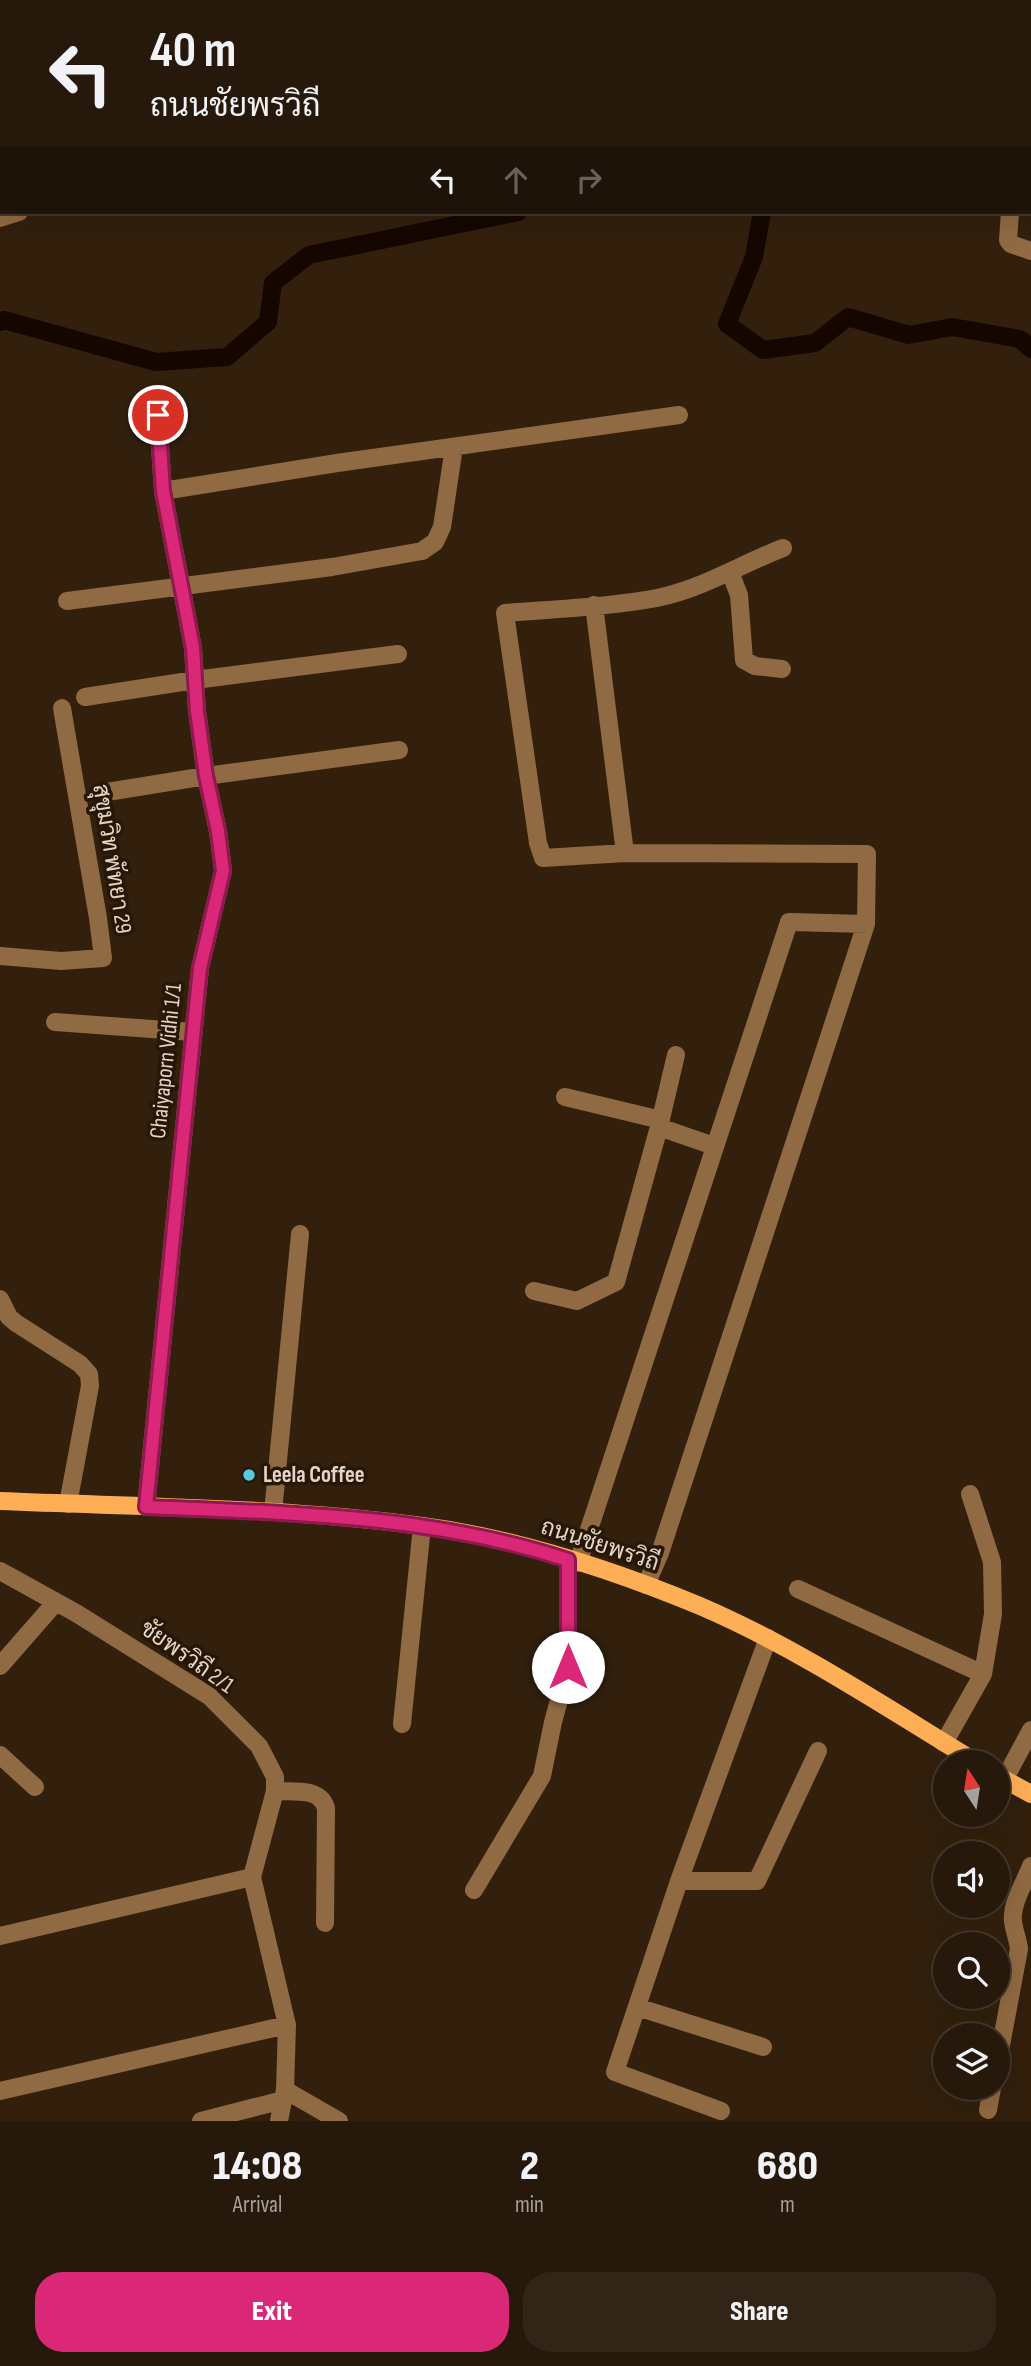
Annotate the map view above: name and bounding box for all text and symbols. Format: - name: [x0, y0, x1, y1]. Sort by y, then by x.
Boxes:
- text: 40 m: [150, 22, 236, 81]
- icon: left: [35, 28, 126, 119]
- text: ถนนชัยพรวิถี: [150, 87, 321, 126]
- icon: left: [424, 161, 462, 199]
- icon: ahead: [497, 161, 535, 199]
- icon: right: [570, 161, 608, 199]
- pin: [128, 385, 188, 445]
- icon: arrive: [139, 396, 177, 434]
- street label: สุขุมวิท พัทยา 29: [85, 782, 139, 936]
- street label: Chaiyaporn Vidhi 1/1: [144, 982, 188, 1140]
- place label: Leela Coffee: [263, 1461, 365, 1489]
- marker: Leela Coffee: [241, 1467, 257, 1483]
- street label: ถนนชัยพรวิถี: [537, 1511, 663, 1577]
- street label: ชัยพรวิถี 2/1: [135, 1613, 241, 1700]
- position arrow: [531, 1630, 605, 1704]
- north arrow: [933, 1750, 1010, 1827]
- map controls: [933, 1750, 1010, 2100]
- button: sound: [933, 1841, 1010, 1918]
- button: search: [933, 1932, 1010, 2009]
- button: layers: [933, 2023, 1010, 2100]
- text: 14:08: [213, 2141, 302, 2192]
- text: 2: [520, 2141, 539, 2192]
- text: 680: [757, 2141, 818, 2192]
- text: Arrival: [233, 2191, 282, 2219]
- text: min: [515, 2191, 544, 2219]
- text: m: [780, 2191, 795, 2219]
- button: Exit: [35, 2272, 509, 2352]
- button: Share: [523, 2272, 996, 2352]

